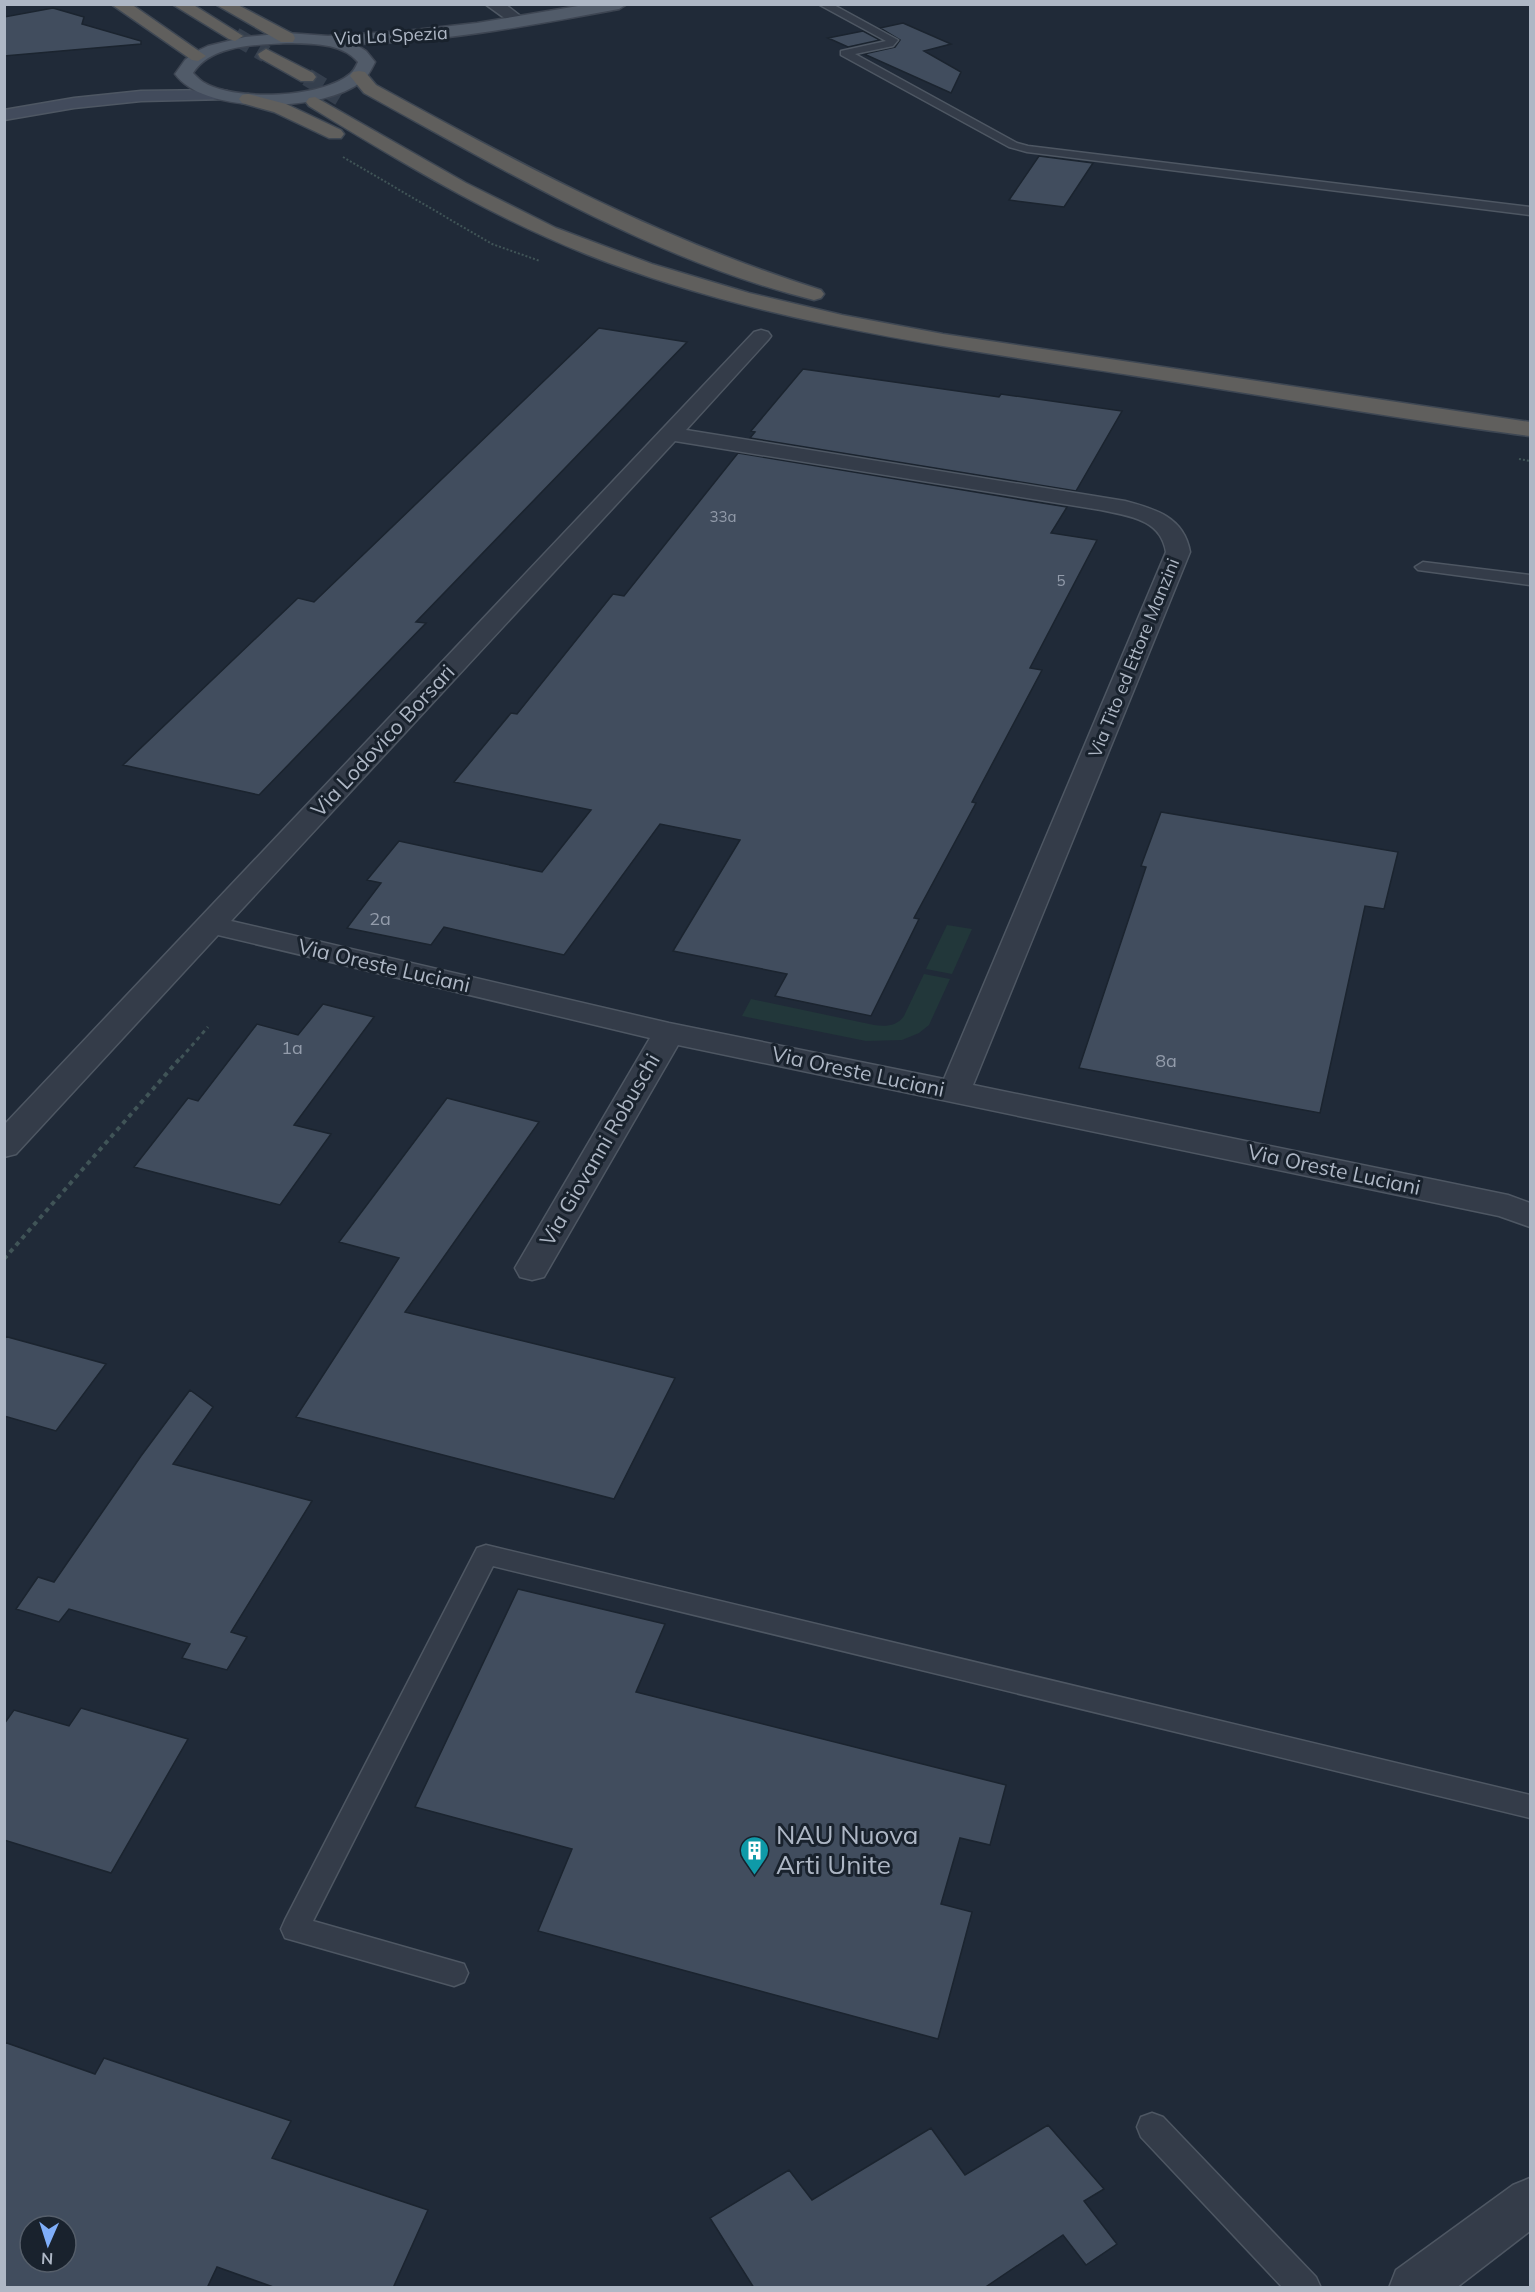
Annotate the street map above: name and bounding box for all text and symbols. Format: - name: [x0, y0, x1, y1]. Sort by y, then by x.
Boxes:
- street label: Via La Spezia: [334, 21, 448, 50]
- house number: 33a: [709, 507, 737, 526]
- street label: Via Tito ed Ettore Manzini: [1083, 555, 1184, 761]
- house number: 5: [1056, 571, 1066, 590]
- street label: Via Lodovico Borsari: [305, 659, 460, 822]
- house number: 2a: [369, 907, 391, 930]
- street label: Via Oreste Luciani: [296, 933, 473, 997]
- house number: 1a: [281, 1036, 303, 1059]
- street label: Via Oreste Luciani: [769, 1040, 947, 1102]
- street label: Via Giovanni Robuschi: [533, 1049, 665, 1250]
- house number: 8a: [1155, 1049, 1177, 1072]
- street label: Via Oreste Luciani: [1245, 1138, 1423, 1200]
- place label: NAU Nuova Arti Unite: [776, 1818, 918, 1881]
- building icon: NAU Nuova Arti Unite: [739, 1834, 771, 1876]
- north arrow: [18, 2214, 78, 2274]
- text: N: [41, 2249, 54, 2269]

